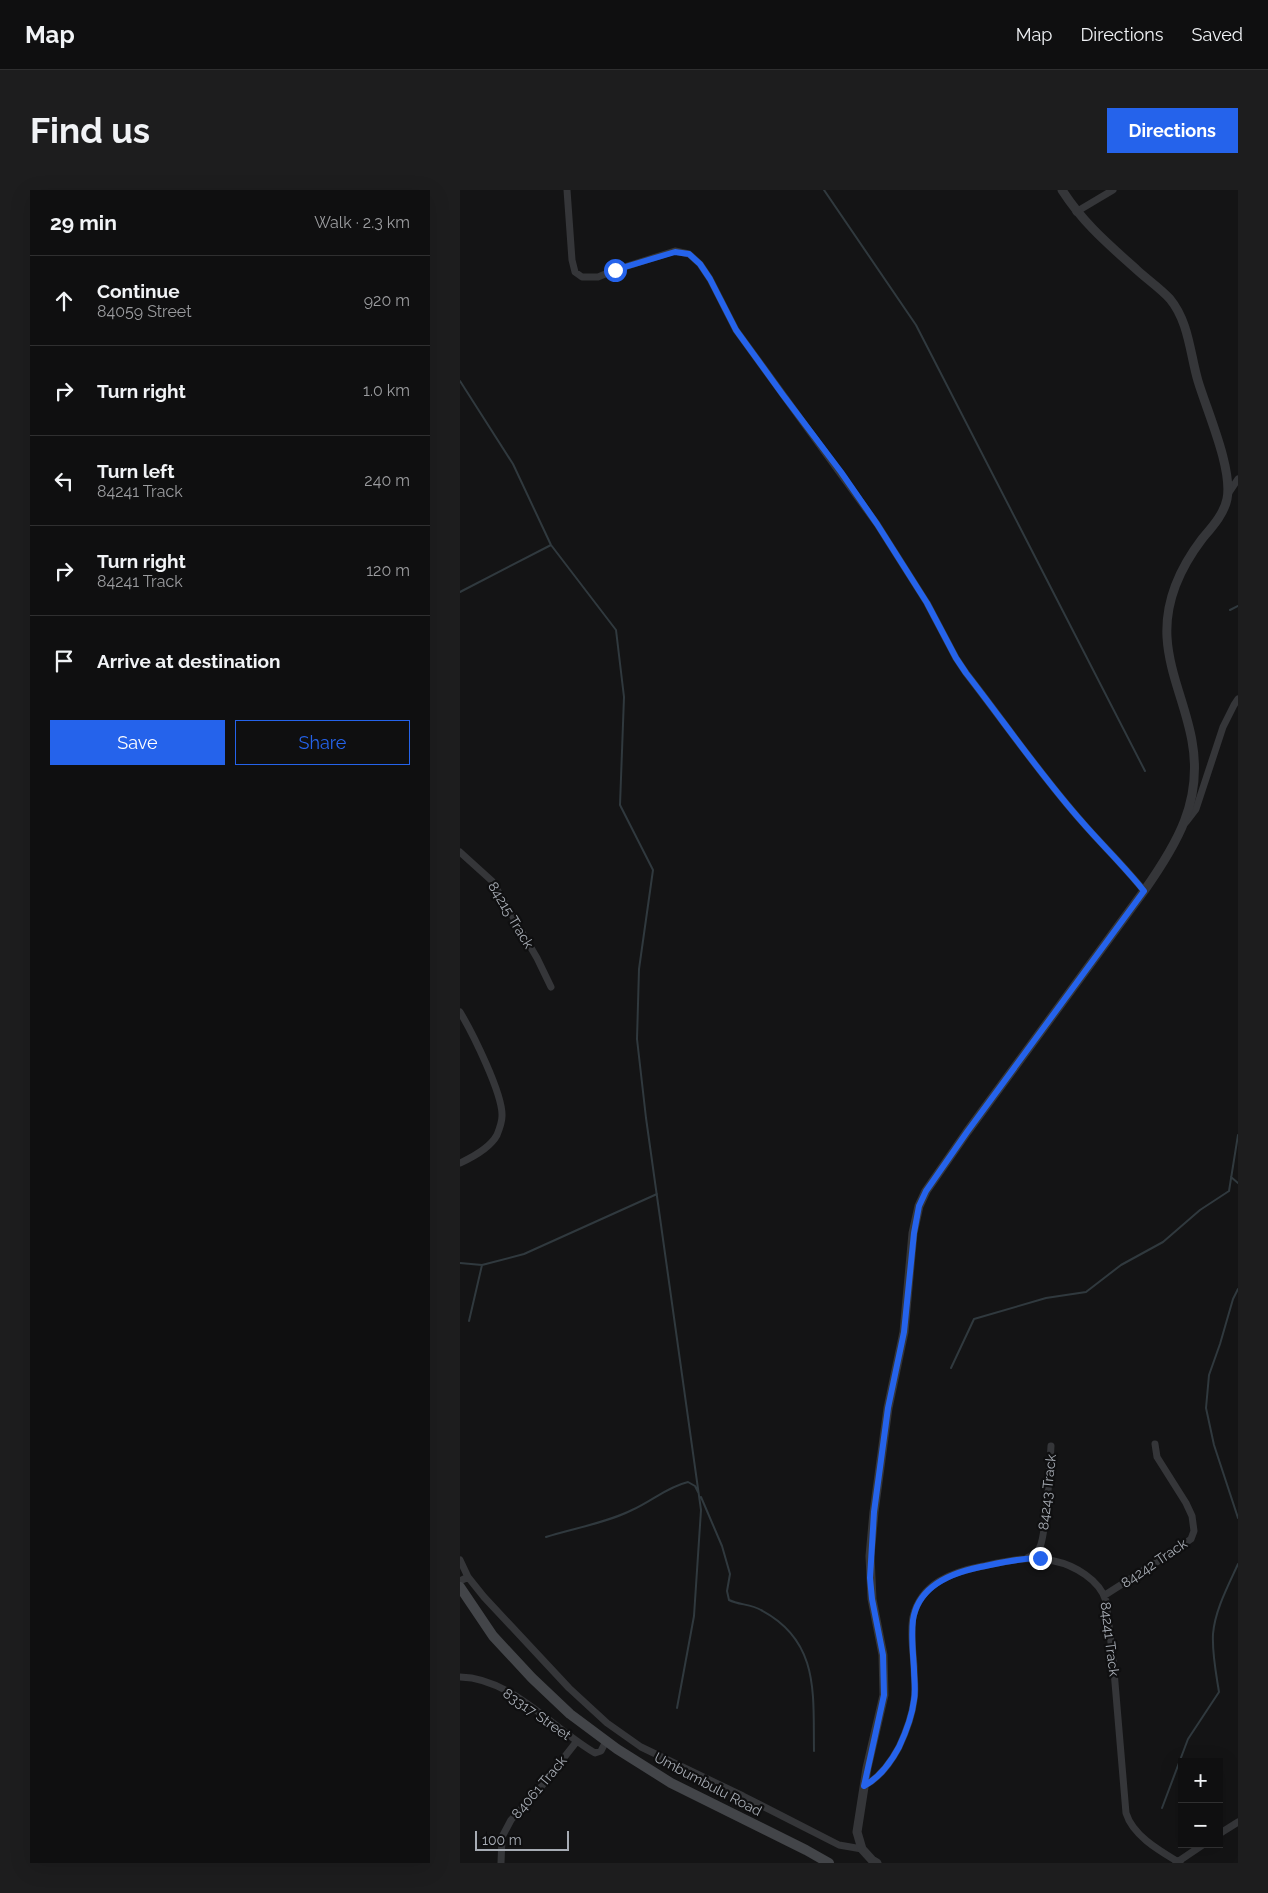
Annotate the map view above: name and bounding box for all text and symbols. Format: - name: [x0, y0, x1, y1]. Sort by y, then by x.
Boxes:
- text: Map: [25, 20, 75, 49]
- text: Map: [1016, 24, 1052, 45]
- text: Directions: [1080, 24, 1164, 45]
- text: Saved: [1192, 24, 1243, 45]
- button: Directions: [1107, 108, 1238, 153]
- text: Find us: [30, 110, 150, 151]
- text: 29 min: [50, 210, 117, 235]
- text: Walk · 2.3 km: [314, 213, 410, 232]
- route start: [604, 259, 627, 282]
- text: Continue: [97, 280, 180, 302]
- icon: ahead: [50, 287, 78, 315]
- text: 920 m: [364, 291, 410, 310]
- text: 84059 Street: [97, 302, 192, 321]
- icon: right: [50, 377, 78, 405]
- text: Turn right: [97, 380, 186, 402]
- text: 1.0 km: [363, 381, 410, 400]
- text: Turn left: [97, 460, 174, 482]
- icon: left: [50, 467, 78, 495]
- text: 240 m: [364, 471, 410, 490]
- text: 84241 Track: [97, 482, 183, 501]
- text: Turn right: [97, 550, 186, 572]
- icon: right: [50, 557, 78, 585]
- text: 120 m: [366, 561, 410, 580]
- text: 84241 Track: [97, 572, 183, 591]
- icon: arrive: [50, 647, 78, 675]
- text: Arrive at destination: [97, 650, 281, 672]
- button: Save: [50, 720, 225, 765]
- button: Share: [235, 720, 410, 765]
- street label: 84215 Track: [485, 879, 537, 952]
- street label: 84243 Track: [1035, 1453, 1059, 1531]
- street label: 84242 Track: [1118, 1535, 1191, 1591]
- route end: [1029, 1547, 1052, 1570]
- street label: 84241 Track: [1097, 1601, 1123, 1678]
- street label: 83317 Street: [500, 1685, 574, 1743]
- street label: Umbumbulu Road: [652, 1749, 764, 1819]
- street label: 84061 Track: [508, 1752, 570, 1822]
- map controls: [1178, 1758, 1223, 1848]
- button: +: [1178, 1758, 1223, 1803]
- button: −: [1178, 1803, 1223, 1848]
- scale bar: [475, 1828, 569, 1851]
- text: 100 m: [482, 1832, 522, 1848]

